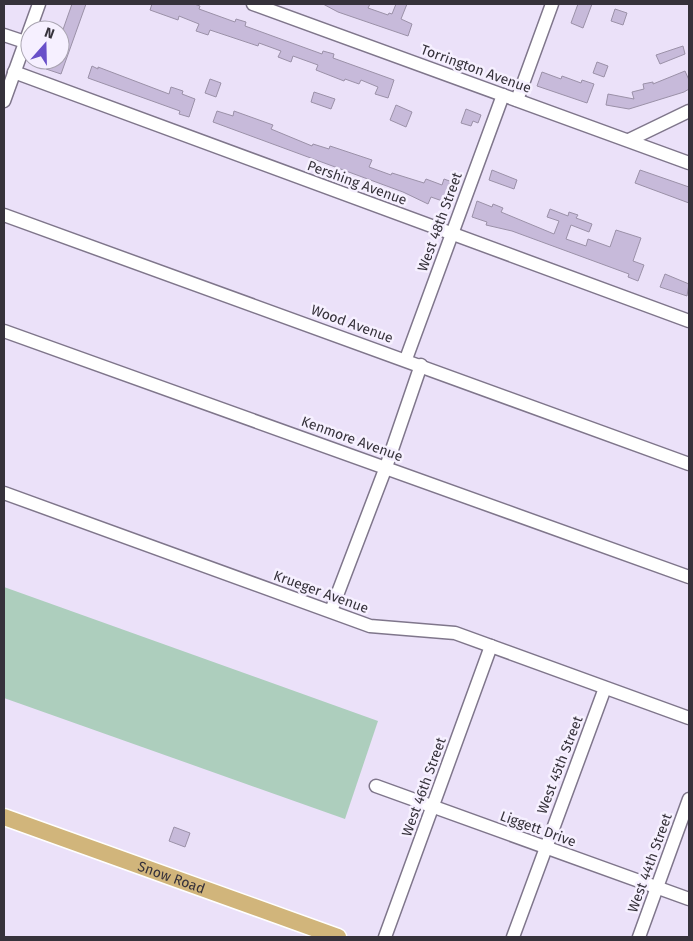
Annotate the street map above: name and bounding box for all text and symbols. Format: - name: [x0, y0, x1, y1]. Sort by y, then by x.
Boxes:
- north arrow: [20, 20, 70, 70]
- text: N: [42, 24, 57, 43]
- street label: Torrington Avenue: [418, 41, 534, 97]
- street label: Pershing Avenue: [305, 157, 409, 209]
- street label: West 48th Street: [414, 169, 466, 274]
- street label: Wood Avenue: [309, 301, 395, 347]
- street label: Kenmore Avenue: [299, 413, 405, 465]
- street label: Krueger Avenue: [271, 567, 371, 617]
- street label: West 45th Street: [534, 713, 587, 816]
- street label: West 46th Street: [398, 734, 450, 839]
- street label: Liggett Drive: [498, 807, 578, 851]
- street label: West 44th Street: [624, 810, 676, 915]
- street label: Snow Road: [136, 857, 207, 897]

